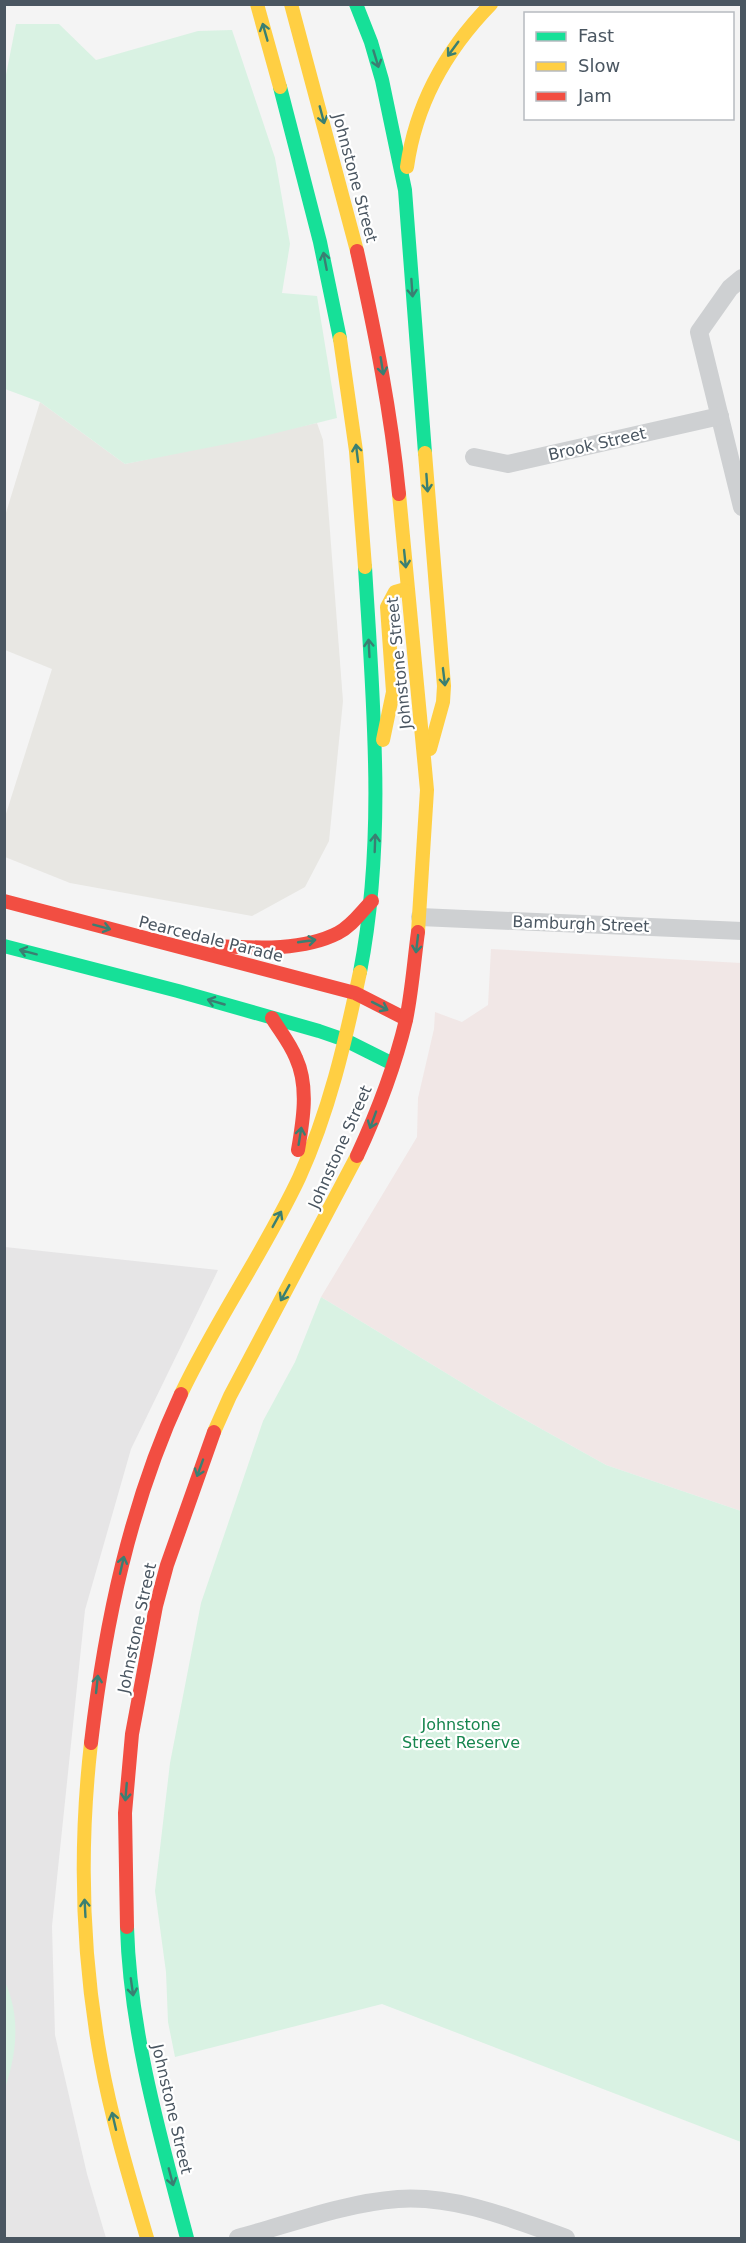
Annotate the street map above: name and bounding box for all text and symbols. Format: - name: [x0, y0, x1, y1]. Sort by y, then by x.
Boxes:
- legend: [524, 12, 734, 120]
- one-way arrow: [259, 23, 270, 42]
- text: Fast: [578, 25, 614, 46]
- one-way arrow: [447, 40, 459, 56]
- one-way arrow: [371, 49, 382, 68]
- text: Slow: [578, 55, 620, 76]
- text: Jam: [577, 85, 612, 106]
- one-way arrow: [316, 105, 328, 124]
- street label: Johnstone Street: [328, 110, 381, 245]
- one-way arrow: [319, 252, 330, 271]
- one-way arrow: [407, 278, 418, 298]
- one-way arrow: [377, 355, 388, 375]
- street label: Brook Street: [546, 424, 648, 464]
- one-way arrow: [351, 444, 362, 464]
- one-way arrow: [422, 472, 433, 492]
- one-way arrow: [400, 549, 411, 569]
- street label: Johnstone Street: [383, 596, 415, 731]
- one-way arrow: [364, 638, 375, 658]
- one-way arrow: [439, 666, 450, 686]
- one-way arrow: [369, 833, 381, 853]
- street label: Pearcedale Parade: [137, 912, 285, 966]
- street label: Bamburgh Street: [512, 912, 650, 936]
- one-way arrow: [92, 922, 111, 933]
- one-way arrow: [411, 933, 422, 953]
- one-way arrow: [297, 936, 316, 947]
- one-way arrow: [18, 945, 37, 957]
- one-way arrow: [207, 996, 226, 1007]
- one-way arrow: [371, 1001, 389, 1012]
- street label: Johnstone Street: [304, 1082, 376, 1212]
- one-way arrow: [367, 1110, 378, 1128]
- one-way arrow: [295, 1126, 306, 1146]
- one-way arrow: [271, 1211, 283, 1228]
- one-way arrow: [279, 1284, 290, 1302]
- one-way arrow: [194, 1459, 205, 1477]
- one-way arrow: [117, 1555, 129, 1574]
- street label: Johnstone Street: [114, 1561, 160, 1696]
- one-way arrow: [92, 1675, 103, 1695]
- park label: Johnstone Street Reserve: [402, 1715, 520, 1752]
- one-way arrow: [121, 1782, 132, 1801]
- one-way arrow: [80, 1898, 91, 1918]
- one-way arrow: [126, 1976, 137, 1996]
- street label: Johnstone Street: [148, 2041, 196, 2176]
- one-way arrow: [108, 2112, 120, 2131]
- one-way arrow: [165, 2168, 177, 2187]

